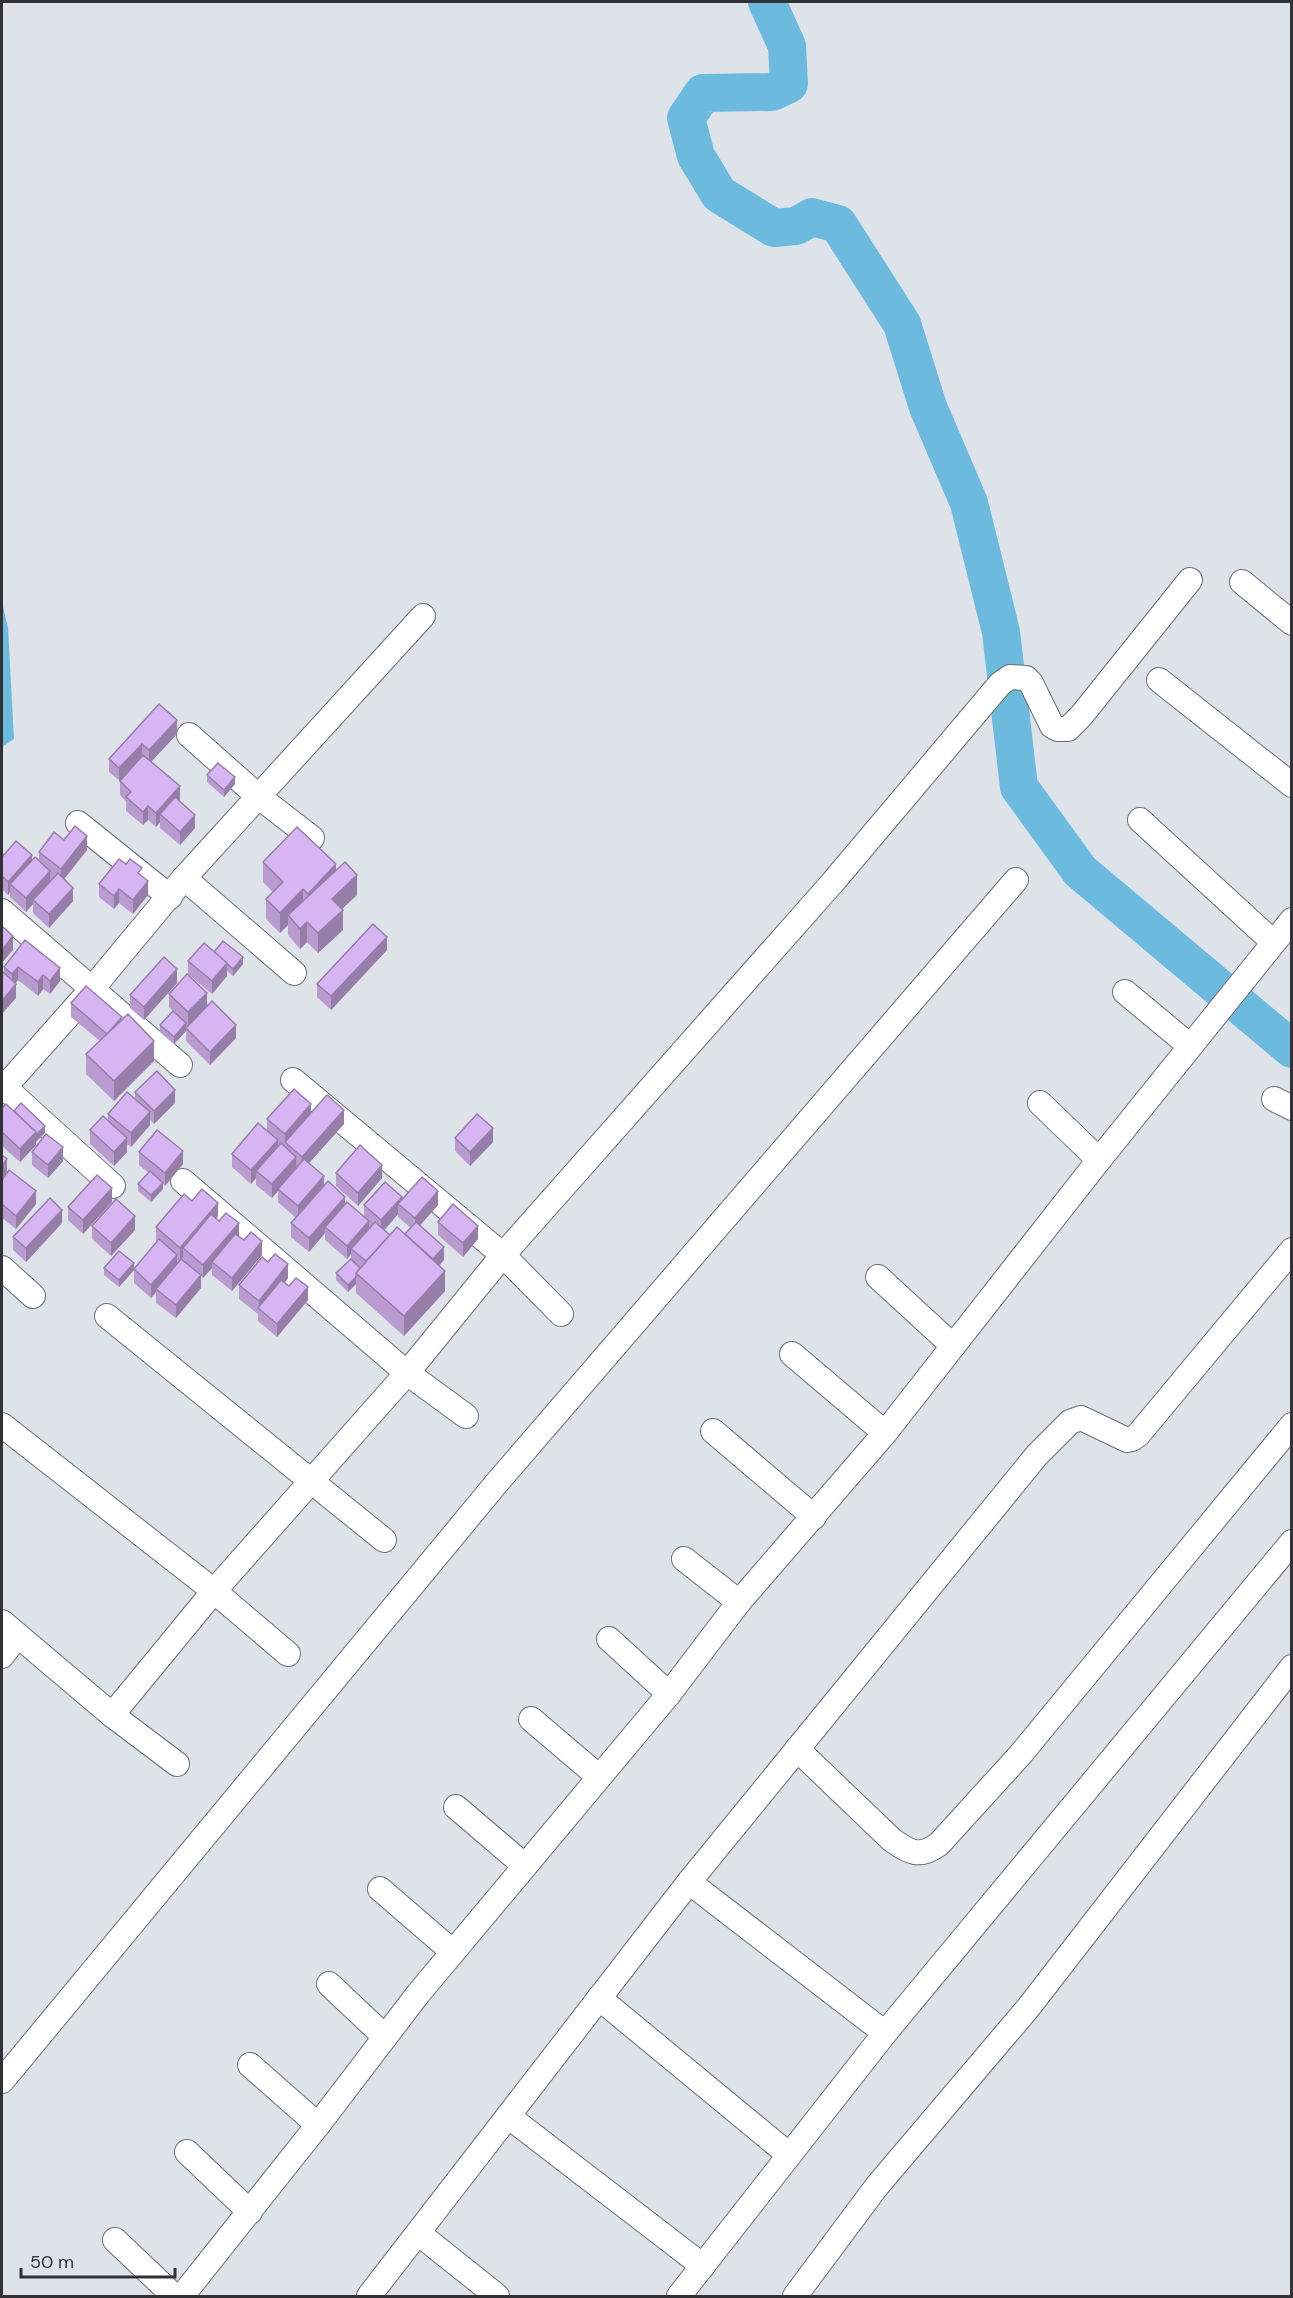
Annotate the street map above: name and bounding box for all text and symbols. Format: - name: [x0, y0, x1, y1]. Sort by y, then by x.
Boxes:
- scale bar: [21, 2241, 176, 2279]
- text: 50 m: [30, 2250, 74, 2274]

